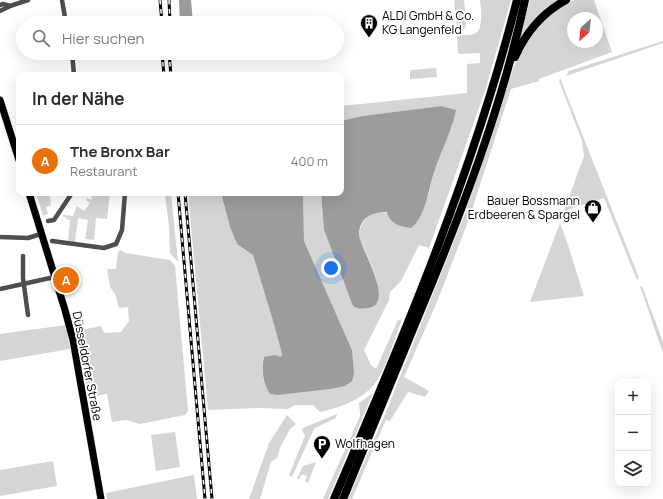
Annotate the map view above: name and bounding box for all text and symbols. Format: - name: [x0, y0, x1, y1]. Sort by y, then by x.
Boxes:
- place label: ALDI GmbH & Co. KG Langenfeld: [382, 7, 474, 38]
- north arrow: [567, 12, 603, 48]
- building icon: ALDI GmbH & Co. KG Langenfeld: [359, 13, 379, 38]
- search box: [16, 16, 344, 60]
- icon: search: [30, 27, 52, 49]
- text: Hier suchen: [62, 28, 144, 49]
- text: In der Nähe: [32, 87, 125, 110]
- text: The Bronx Bar: [70, 141, 170, 162]
- text: A: [41, 152, 49, 170]
- text: 400 m: [291, 152, 328, 170]
- text: Restaurant: [70, 162, 137, 180]
- place label: Bauer Bossmann Erdbeeren & Spargel: [468, 192, 580, 223]
- shop icon: Bauer Bossmann Erdbeeren & Spargel: [583, 198, 603, 223]
- your location: [321, 258, 341, 278]
- pin: A: [53, 265, 79, 295]
- street label: Düsseldorfer Straße: [69, 310, 106, 422]
- map controls: [615, 379, 651, 487]
- button: +: [615, 379, 651, 415]
- button: −: [615, 415, 651, 451]
- parking icon: Wolfhagen: [312, 434, 332, 459]
- place label: Wolfhagen: [335, 435, 395, 452]
- button: layers: [615, 451, 651, 487]

